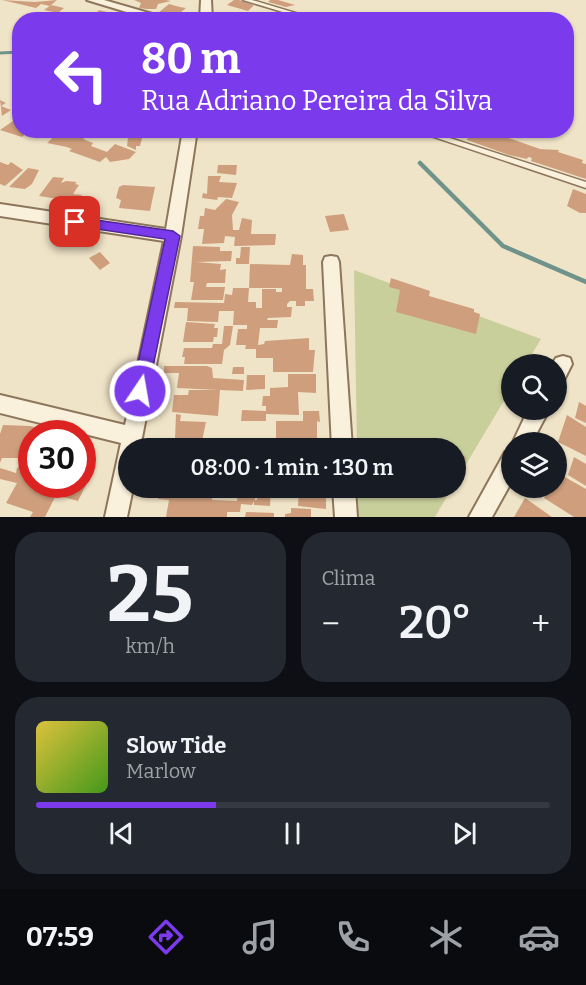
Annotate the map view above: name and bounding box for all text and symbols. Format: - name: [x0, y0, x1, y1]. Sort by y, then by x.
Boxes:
- text: 80 m: [141, 34, 241, 84]
- icon: left: [42, 36, 120, 114]
- text: Rua Adriano Pereira da Silva: [141, 85, 493, 117]
- pin: [49, 196, 100, 247]
- icon: arrive: [58, 205, 91, 238]
- map controls: [501, 354, 567, 498]
- button: search: [501, 354, 567, 420]
- position arrow: [108, 359, 172, 423]
- speed limit sign: 30: [18, 420, 96, 498]
- button: layers: [501, 432, 567, 498]
- text: 08:00 · 1 min · 130 m: [190, 454, 394, 481]
- text: 25: [107, 548, 194, 642]
- text: Clima: [322, 566, 376, 590]
- text: 20°: [399, 596, 472, 650]
- text: −: [322, 604, 340, 644]
- text: +: [531, 604, 550, 644]
- text: km/h: [126, 634, 175, 658]
- text: Slow Tide: [126, 732, 226, 759]
- text: Marlow: [126, 759, 196, 783]
- icon: previous: [105, 817, 138, 850]
- icon: pause: [276, 817, 309, 850]
- icon: next: [448, 817, 481, 850]
- icon: directions: [145, 916, 187, 958]
- icon: music: [239, 916, 281, 958]
- icon: phone: [332, 916, 374, 958]
- icon: climate: [425, 916, 467, 958]
- icon: car: [518, 916, 560, 958]
- text: 07:59: [26, 921, 94, 953]

